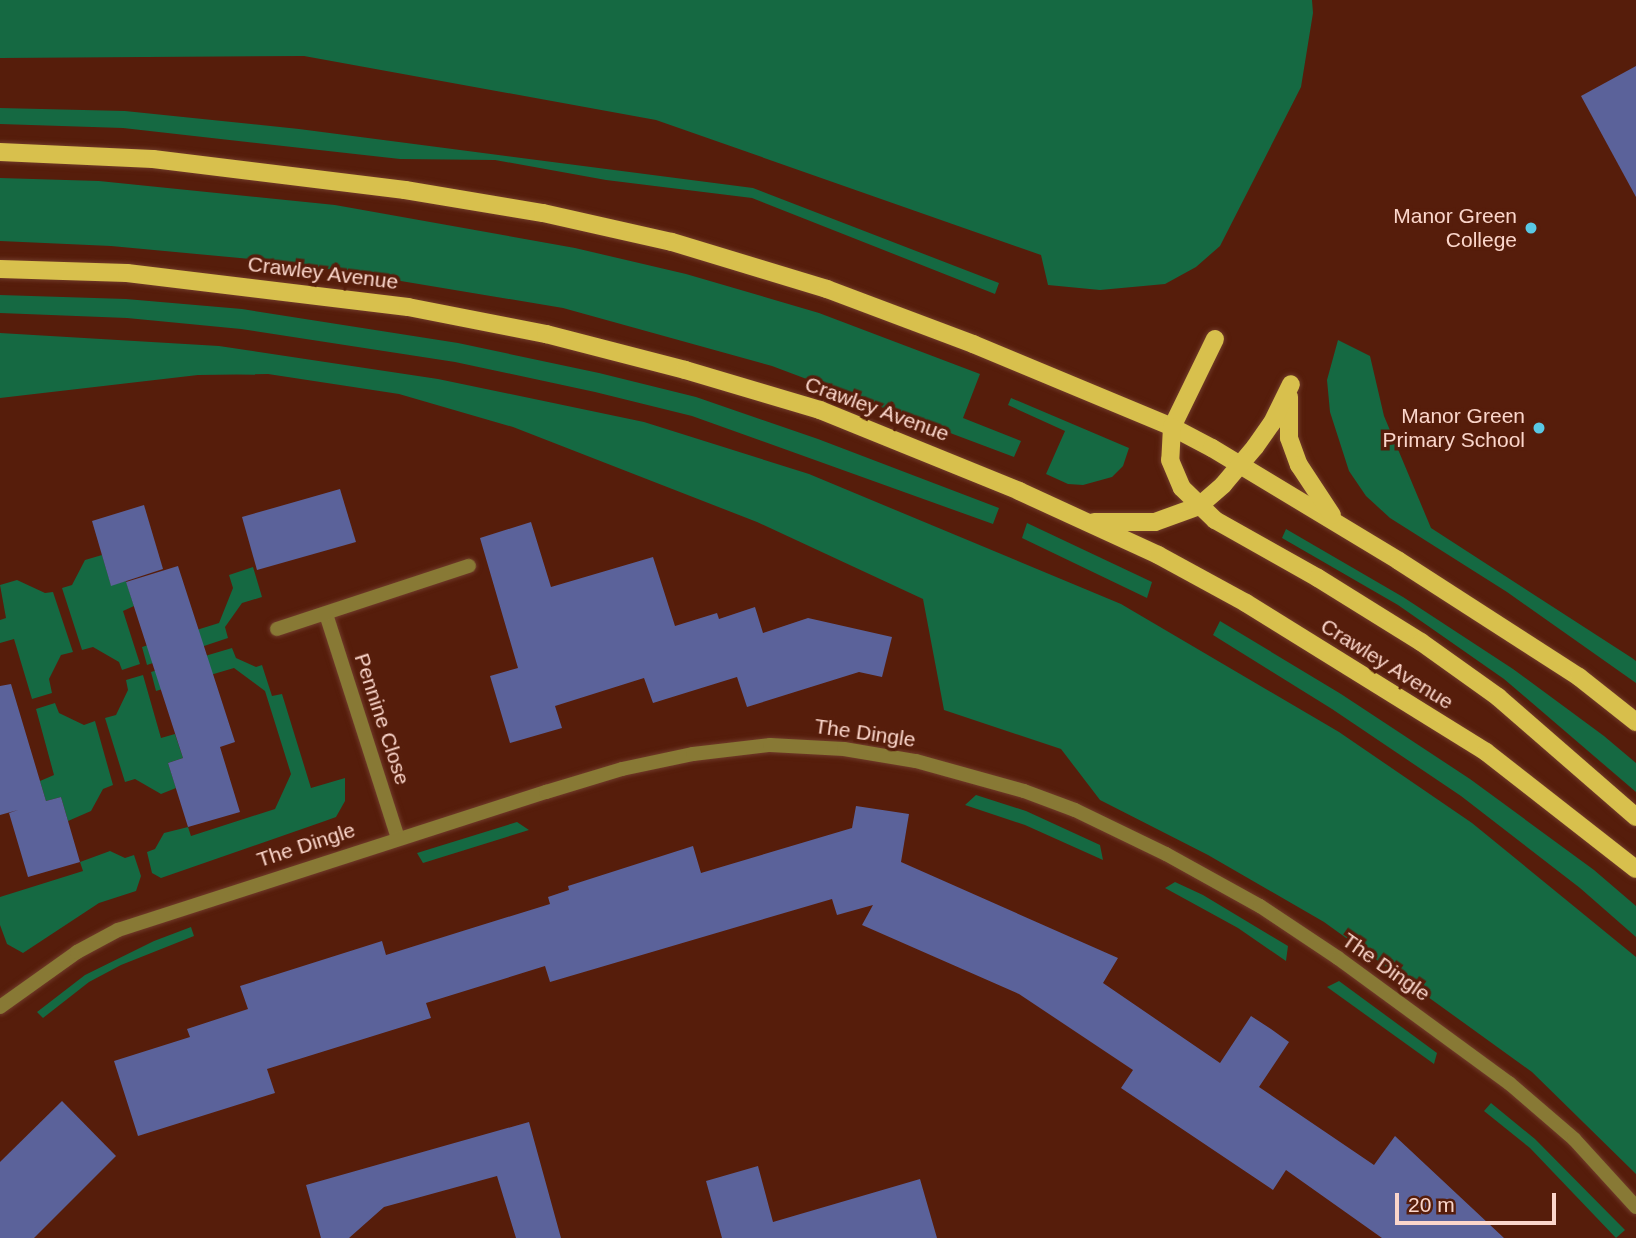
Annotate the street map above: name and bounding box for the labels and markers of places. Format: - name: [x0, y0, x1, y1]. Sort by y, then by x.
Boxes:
- place label: Manor Green College: [1393, 203, 1517, 253]
- marker: Manor Green College: [1523, 220, 1539, 236]
- place label: Manor Green Primary School: [1383, 403, 1525, 453]
- marker: Manor Green Primary School: [1531, 420, 1547, 436]

